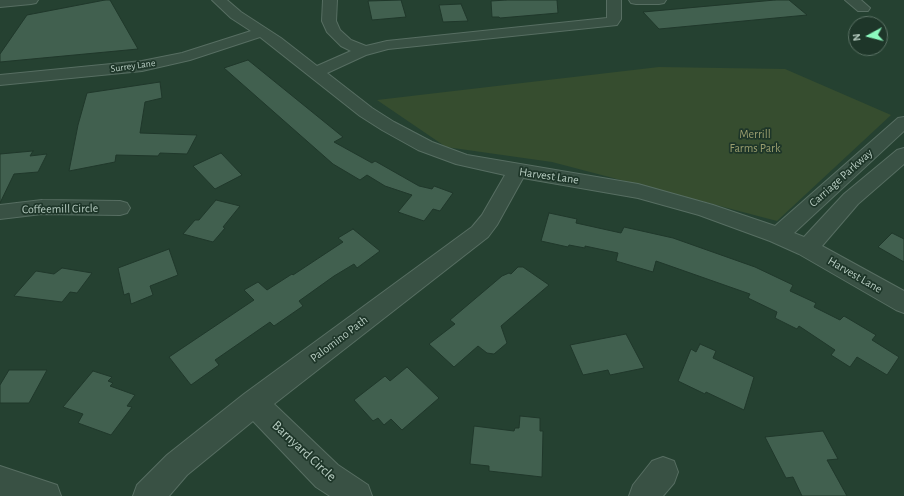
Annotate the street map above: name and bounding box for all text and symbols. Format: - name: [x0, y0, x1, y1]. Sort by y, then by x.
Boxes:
- north arrow: [848, 16, 888, 56]
- text: N: [851, 33, 863, 42]
- street label: Surrey Lane: [110, 57, 156, 75]
- park label: Merrill Farms Park: [730, 127, 780, 155]
- street label: Carriage Parkway: [806, 146, 876, 210]
- street label: Harvest Lane: [518, 165, 580, 187]
- street label: Coffeemill Circle: [22, 201, 98, 217]
- street label: Harvest Lane: [825, 254, 885, 296]
- street label: Palomino Path: [307, 313, 371, 365]
- street label: Barnyard Circle: [268, 417, 340, 485]

